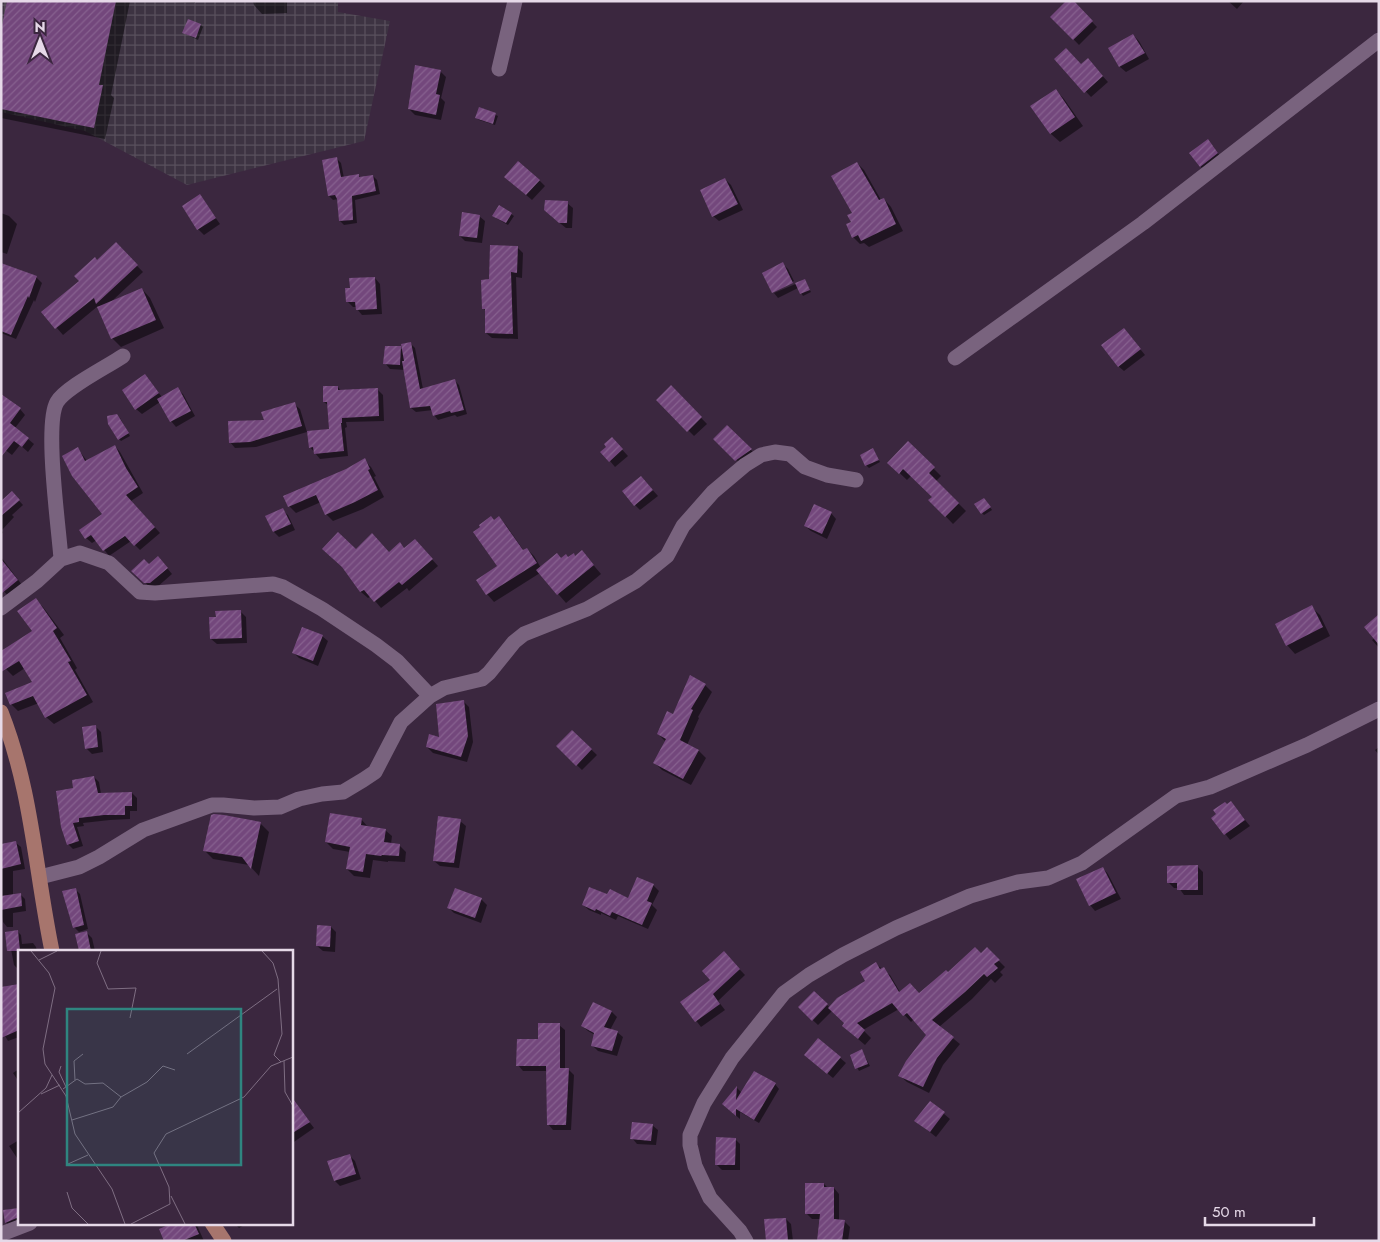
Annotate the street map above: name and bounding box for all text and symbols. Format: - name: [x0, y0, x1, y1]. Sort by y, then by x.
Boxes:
- north arrow: [15, 15, 65, 65]
- text: N: [34, 17, 46, 37]
- inset map: [18, 950, 292, 1224]
- scale bar: [1205, 1194, 1314, 1226]
- text: 50 m: [1212, 1201, 1246, 1223]

